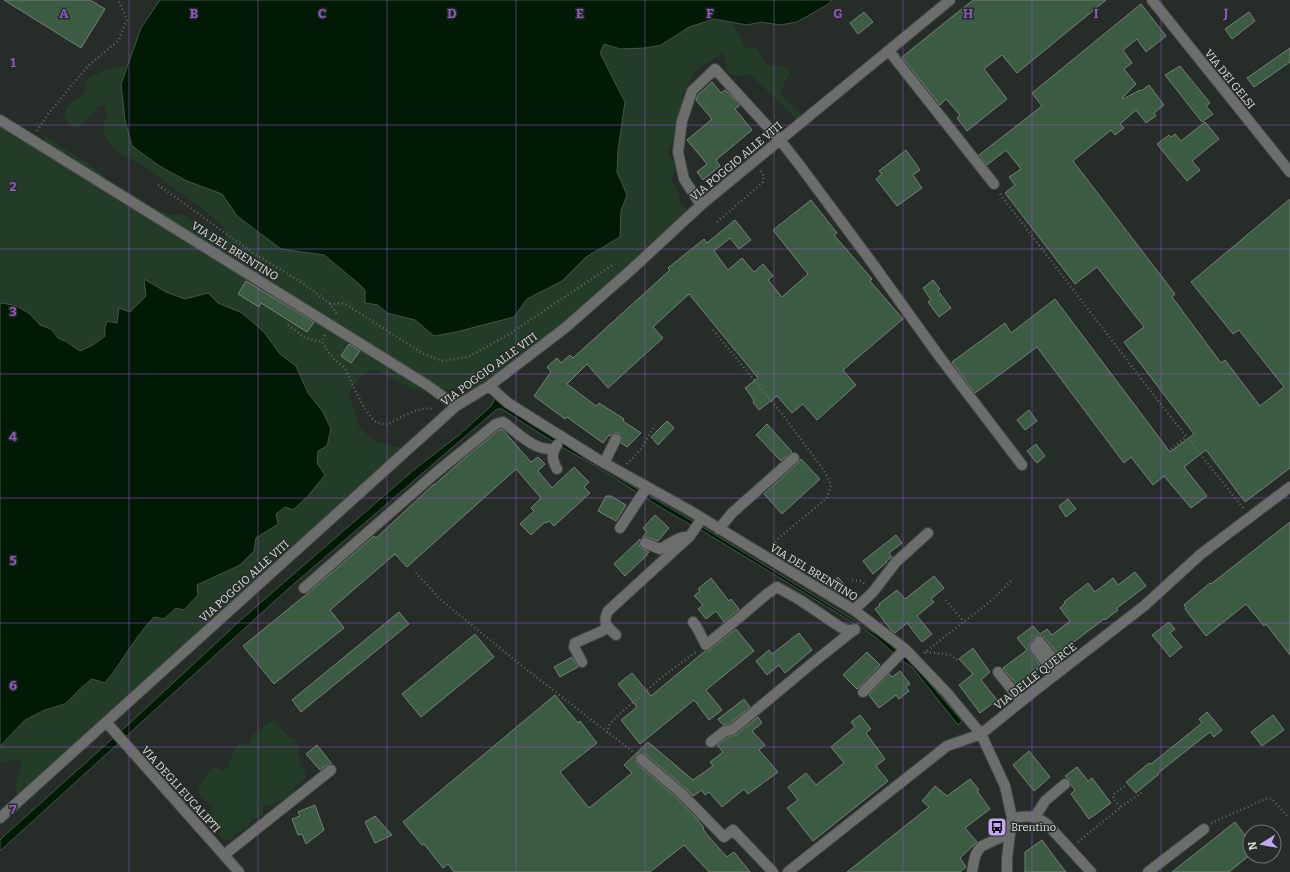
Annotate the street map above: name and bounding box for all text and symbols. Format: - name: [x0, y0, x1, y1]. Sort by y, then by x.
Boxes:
- text: A: [59, 6, 69, 21]
- text: B: [190, 6, 198, 21]
- text: C: [318, 6, 326, 21]
- text: D: [447, 6, 457, 21]
- text: E: [576, 6, 584, 21]
- text: F: [706, 6, 714, 21]
- text: G: [833, 6, 843, 21]
- text: H: [963, 6, 973, 21]
- text: I: [1094, 6, 1099, 21]
- text: J: [1223, 6, 1229, 21]
- street label: VIA DEI GELSI: [1202, 47, 1258, 112]
- text: 1: [10, 55, 16, 70]
- street label: VIA POGGIO ALLE VITI: [688, 119, 785, 204]
- text: 2: [9, 179, 17, 194]
- street label: VIA DEL BRENTINO: [189, 219, 281, 283]
- text: 3: [9, 304, 17, 319]
- street label: VIA POGGIO ALLE VITI: [439, 330, 540, 409]
- text: 4: [9, 429, 17, 444]
- street label: VIA POGGIO ALLE VITI: [197, 538, 292, 625]
- street label: VIA DEL BRENTINO: [767, 541, 860, 604]
- text: 5: [9, 553, 17, 568]
- street label: VIA DELLE QUERCE: [991, 640, 1079, 713]
- text: 6: [9, 678, 17, 693]
- street label: VIA DEGLI EUCALIPTI: [139, 744, 223, 835]
- text: 7: [10, 802, 17, 817]
- bus stop icon: Brentino: [986, 816, 1008, 838]
- place label: Brentino: [1011, 821, 1056, 834]
- north arrow: [1242, 824, 1282, 864]
- text: N: [1245, 840, 1260, 851]

